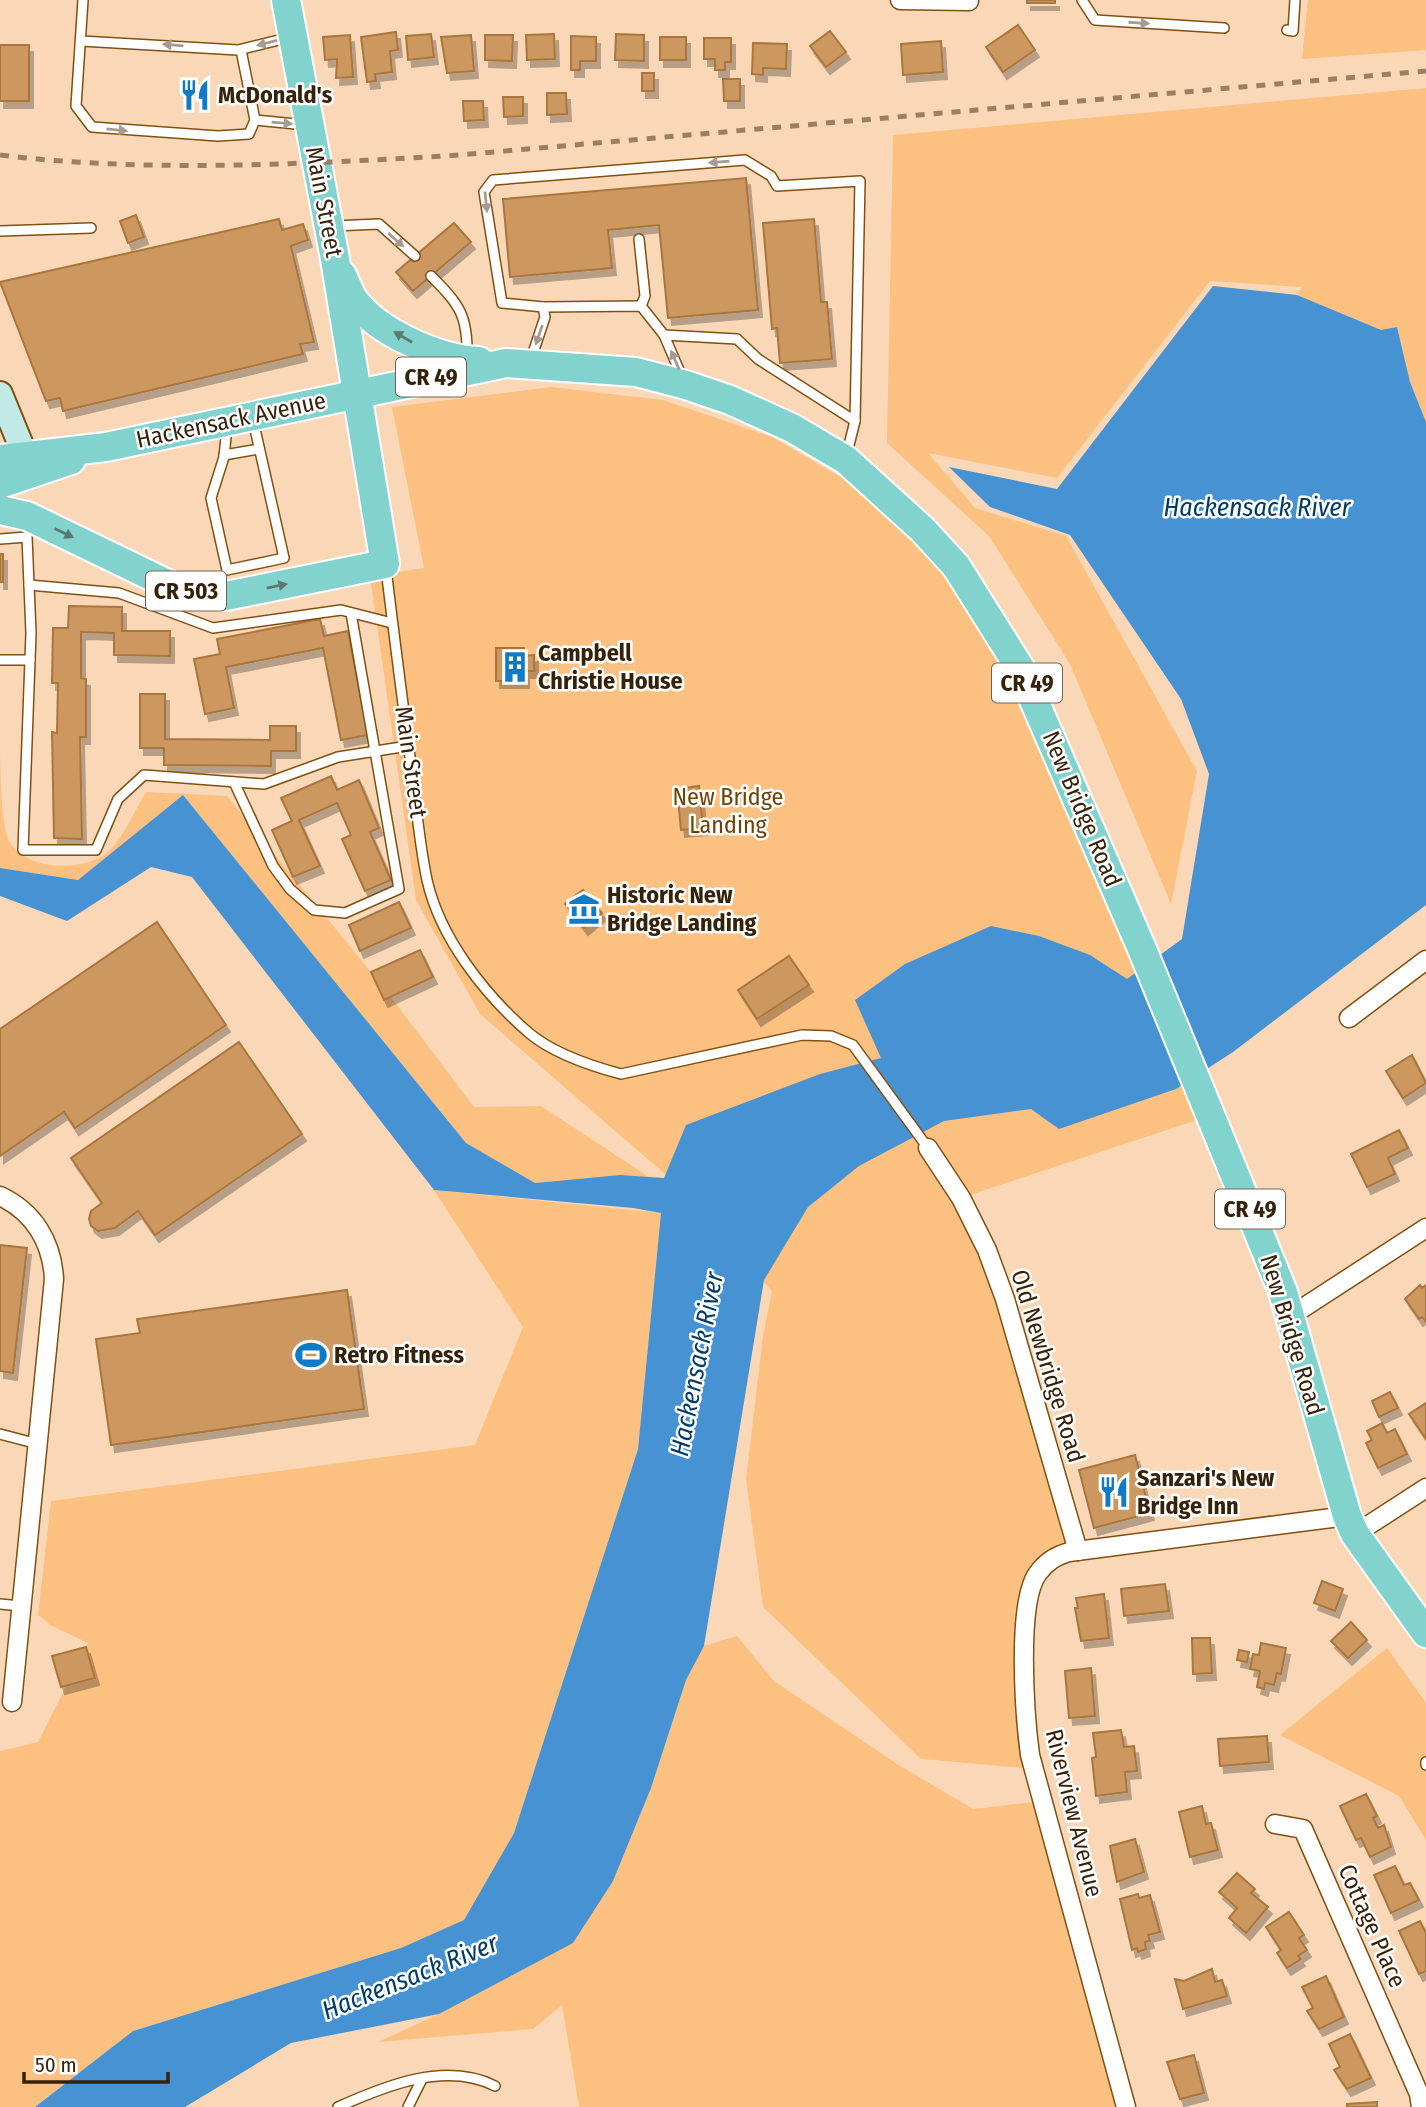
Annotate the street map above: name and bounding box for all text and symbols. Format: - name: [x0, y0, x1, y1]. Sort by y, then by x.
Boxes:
- one-way arrow: [1128, 17, 1150, 28]
- one-way arrow: [256, 38, 278, 49]
- one-way arrow: [162, 39, 184, 50]
- restaurant icon: McDonald's: [178, 78, 212, 112]
- place label: McDonald's: [218, 81, 333, 109]
- one-way arrow: [271, 118, 293, 129]
- one-way arrow: [106, 125, 128, 136]
- street label: Main Street: [300, 144, 348, 260]
- one-way arrow: [708, 157, 730, 168]
- one-way arrow: [481, 191, 492, 213]
- one-way arrow: [387, 231, 404, 247]
- one-way arrow: [533, 325, 544, 346]
- one-way arrow: [394, 331, 413, 343]
- one-way arrow: [669, 350, 681, 370]
- road number: CR 49: [396, 358, 466, 396]
- street label: Hackensack Avenue: [134, 386, 328, 454]
- water label: Hackensack River: [1164, 492, 1351, 523]
- one-way arrow: [54, 528, 74, 539]
- road number: CR 503: [146, 572, 226, 610]
- one-way arrow: [266, 580, 288, 591]
- place label: Campbell Christie House: [538, 639, 683, 695]
- building icon: Campbell Christie House: [498, 650, 532, 684]
- road number: CR 49: [992, 664, 1062, 702]
- street label: Main Street: [389, 705, 433, 820]
- street label: New Bridge Road: [1037, 727, 1127, 891]
- park label: New Bridge Landing: [673, 783, 783, 839]
- place label: Historic New Bridge Landing: [607, 881, 756, 937]
- museum icon: Historic New Bridge Landing: [567, 892, 601, 926]
- road number: CR 49: [1215, 1190, 1285, 1228]
- street label: New Bridge Road: [1254, 1251, 1330, 1419]
- street label: Old Newbridge Road: [1005, 1266, 1091, 1466]
- water label: Hackensack River: [664, 1268, 730, 1459]
- sports icon: Retro Fitness: [294, 1338, 328, 1372]
- place label: Retro Fitness: [334, 1341, 464, 1369]
- place label: Sanzari's New Bridge Inn: [1137, 1464, 1275, 1520]
- restaurant icon: Sanzari's New Bridge Inn: [1097, 1475, 1131, 1509]
- street label: Riverview Avenue: [1040, 1726, 1108, 1900]
- street label: Cottage Place: [1332, 1860, 1412, 1992]
- water label: Hackensack River: [318, 1927, 503, 2026]
- scale bar: [24, 2040, 168, 2084]
- text: 50 m: [35, 2052, 77, 2078]

